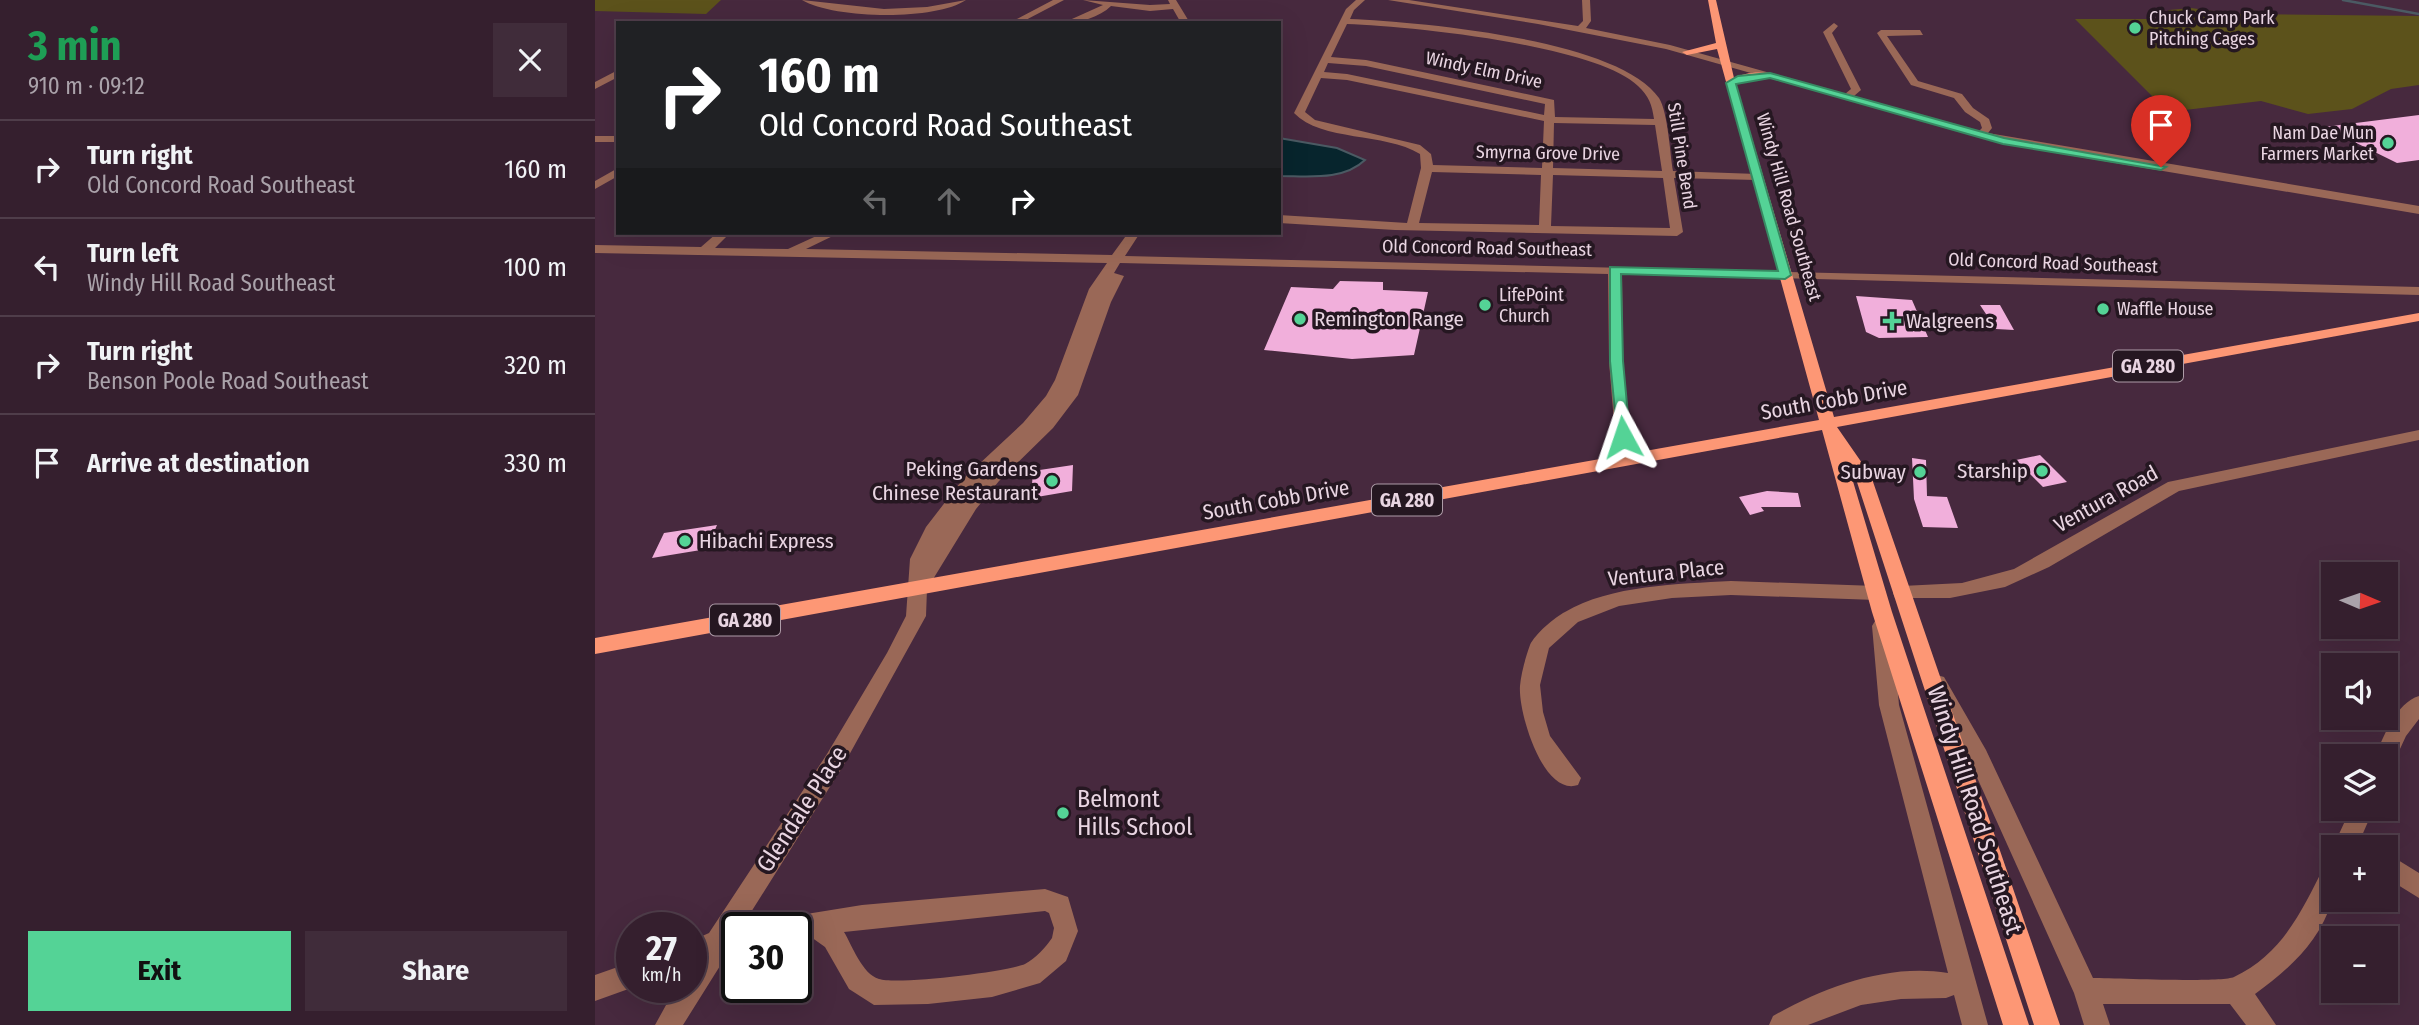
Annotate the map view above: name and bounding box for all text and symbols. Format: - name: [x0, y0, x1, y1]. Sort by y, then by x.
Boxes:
- place label: Chuck Camp Park Pitching Cages: [2149, 7, 2275, 50]
- marker: Chuck Camp Park Pitching Cages: [2127, 20, 2143, 36]
- text: 3 min: [28, 21, 122, 71]
- button: close: [493, 23, 567, 97]
- text: 160 m: [759, 46, 880, 105]
- street label: Windy Elm Drive: [1424, 47, 1544, 93]
- icon: right: [644, 49, 735, 140]
- text: 910 m · 09:12: [28, 72, 145, 100]
- pin: [2131, 95, 2191, 167]
- street label: Still Pine Bend: [1663, 101, 1701, 211]
- text: Old Concord Road Southeast: [759, 106, 1132, 144]
- icon: arrive: [2142, 106, 2180, 144]
- street label: Windy Hill Road Southeast: [1752, 111, 1826, 304]
- place label: Nam Dae Mun Farmers Market: [2261, 122, 2374, 165]
- marker: Nam Dae Mun Farmers Market: [2380, 135, 2396, 151]
- text: Turn right: [87, 140, 193, 171]
- street label: Smyrna Grove Drive: [1476, 141, 1620, 165]
- icon: right: [28, 150, 66, 188]
- text: 160 m: [504, 154, 567, 185]
- text: Old Concord Road Southeast: [87, 171, 355, 199]
- icon: left: [857, 182, 895, 220]
- icon: ahead: [930, 182, 968, 220]
- icon: right: [1003, 182, 1041, 220]
- street label: Old Concord Road Southeast: [1382, 235, 1592, 261]
- text: Turn left: [87, 238, 179, 269]
- icon: left: [28, 248, 66, 286]
- street label: Old Concord Road Southeast: [1948, 248, 2158, 278]
- text: 100 m: [504, 252, 567, 283]
- text: Windy Hill Road Southeast: [87, 269, 335, 297]
- place label: LifePoint Church: [1499, 284, 1564, 327]
- marker: LifePoint Church: [1477, 297, 1493, 313]
- place label: Waffle House: [2117, 298, 2214, 320]
- marker: Waffle House: [2095, 301, 2111, 317]
- place label: Remington Range: [1314, 306, 1464, 332]
- place label: Walgreens: [1906, 308, 1994, 334]
- marker: Remington Range: [1292, 311, 1308, 327]
- marker: Walgreens: [1884, 313, 1900, 329]
- text: Turn right: [87, 336, 193, 367]
- icon: right: [28, 346, 66, 384]
- text: 320 m: [504, 350, 567, 381]
- road number: GA 280: [2113, 350, 2183, 382]
- text: Benson Poole Road Southeast: [87, 367, 369, 395]
- street label: South Cobb Drive: [1759, 374, 1909, 426]
- position arrow: [1586, 400, 1660, 474]
- icon: arrive: [28, 444, 66, 482]
- text: Arrive at destination: [87, 448, 310, 479]
- text: 330 m: [504, 448, 567, 479]
- place label: Peking Gardens Chinese Restaurant: [872, 456, 1038, 506]
- place label: Starship: [1957, 458, 2028, 484]
- place label: Subway: [1841, 459, 1907, 485]
- street label: Ventura Road: [2049, 460, 2163, 538]
- marker: Starship: [2034, 463, 2050, 479]
- marker: Subway: [1912, 464, 1928, 480]
- marker: Peking Gardens Chinese Restaurant: [1044, 473, 1060, 489]
- street label: South Cobb Drive: [1201, 474, 1351, 526]
- road number: GA 280: [1372, 485, 1442, 516]
- place label: Hibachi Express: [699, 528, 834, 554]
- marker: Hibachi Express: [677, 533, 693, 549]
- street label: Ventura Place: [1607, 554, 1725, 592]
- north arrow: [2321, 562, 2397, 639]
- map controls: [2321, 562, 2398, 1003]
- road number: GA 280: [710, 604, 780, 636]
- button: sound: [2321, 653, 2398, 730]
- street label: Windy Hill Road Southeast: [1922, 682, 2028, 938]
- street label: Glendale Place: [751, 741, 853, 877]
- button: layers: [2321, 744, 2398, 821]
- place label: Belmont Hills School: [1077, 785, 1193, 841]
- marker: Belmont Hills School: [1055, 805, 1071, 821]
- button: +: [2321, 835, 2398, 912]
- speed limit sign: 30: [721, 912, 812, 1003]
- button: −: [2321, 926, 2398, 1003]
- text: 27: [646, 927, 677, 969]
- button: Exit: [28, 931, 291, 1011]
- button: Share: [305, 931, 567, 1011]
- text: km/h: [641, 964, 682, 986]

